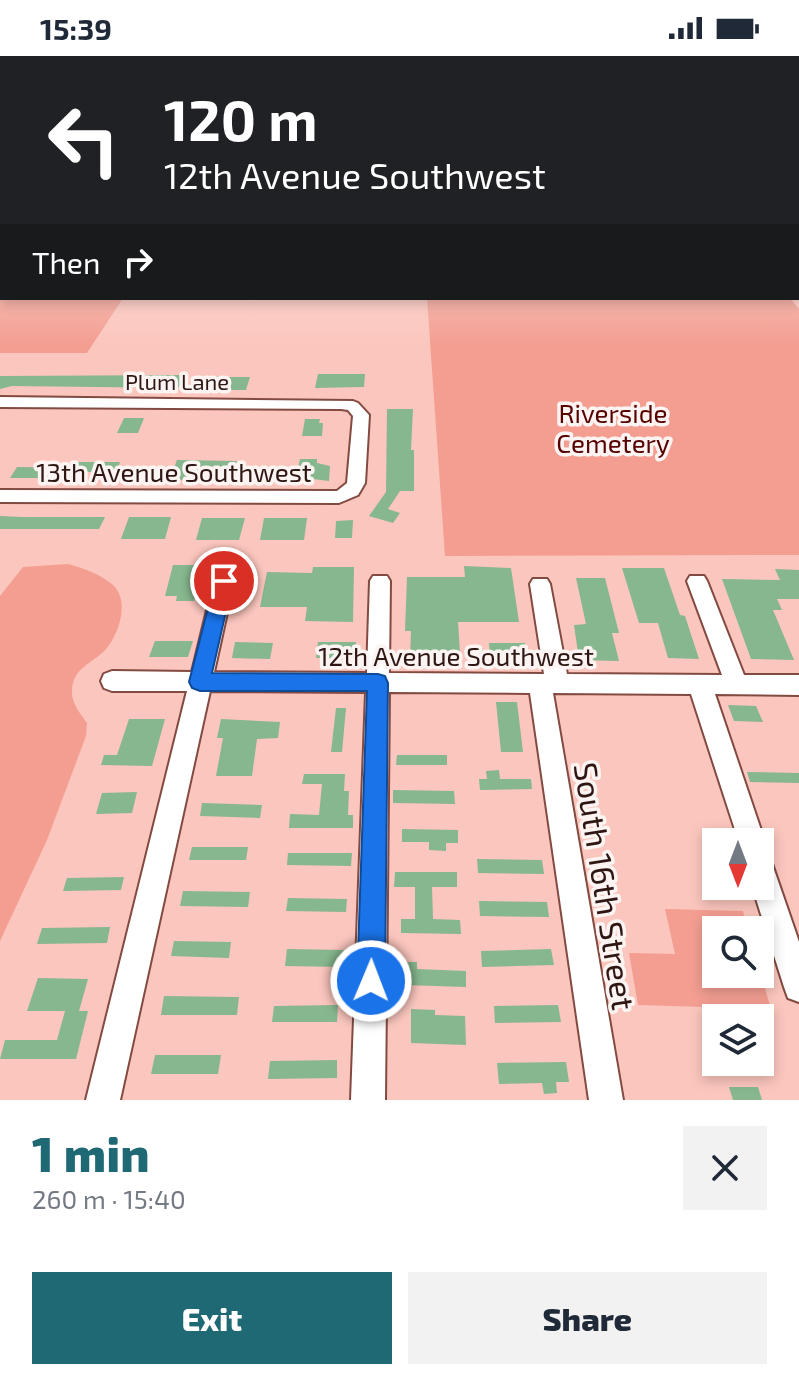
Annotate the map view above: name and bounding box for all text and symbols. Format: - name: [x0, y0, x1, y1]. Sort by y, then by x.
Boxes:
- text: 15:39: [40, 10, 112, 46]
- text: 120 m: [164, 85, 318, 152]
- icon: left: [32, 88, 136, 192]
- text: 12th Avenue Southwest: [164, 153, 546, 196]
- icon: right: [116, 240, 160, 284]
- text: Then: [32, 244, 100, 280]
- street label: Plum Lane: [125, 368, 229, 394]
- park label: Riverside Cemetery: [556, 397, 670, 458]
- street label: 13th Avenue Southwest: [36, 456, 312, 487]
- pin: [190, 547, 258, 615]
- icon: arrive: [202, 559, 246, 603]
- street label: 12th Avenue Southwest: [318, 640, 594, 671]
- street label: South 16th Street: [568, 759, 644, 1013]
- north arrow: [702, 828, 774, 900]
- map controls: [702, 828, 774, 1076]
- button: search: [702, 916, 774, 988]
- position arrow: [329, 939, 413, 1023]
- button: layers: [702, 1004, 774, 1076]
- text: 1 min: [32, 1124, 150, 1182]
- button: close: [683, 1126, 767, 1210]
- text: 260 m · 15:40: [32, 1183, 186, 1214]
- button: Exit: [32, 1272, 392, 1364]
- button: Share: [408, 1272, 767, 1364]

